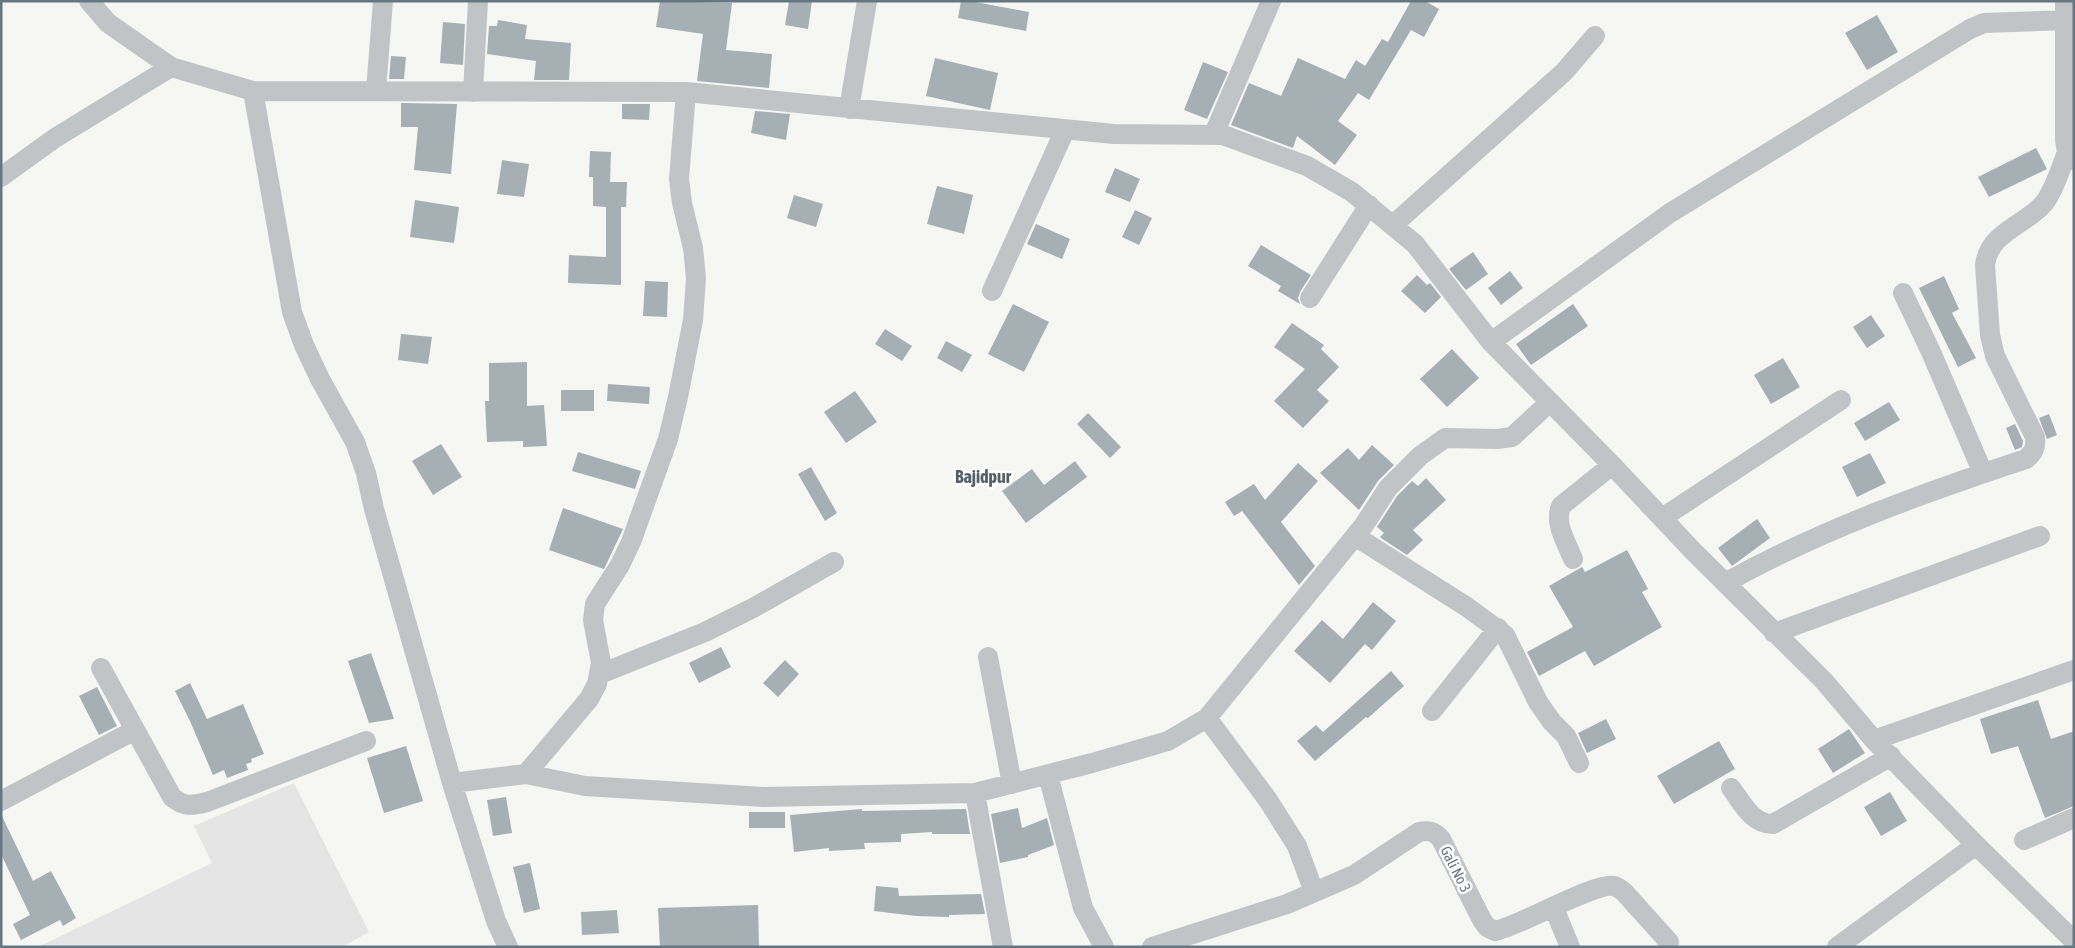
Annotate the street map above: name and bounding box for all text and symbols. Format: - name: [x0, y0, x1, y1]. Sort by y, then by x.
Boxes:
- district label: Bajidpur: [955, 466, 1012, 487]
- street label: Gali No 3: [1437, 843, 1475, 895]

